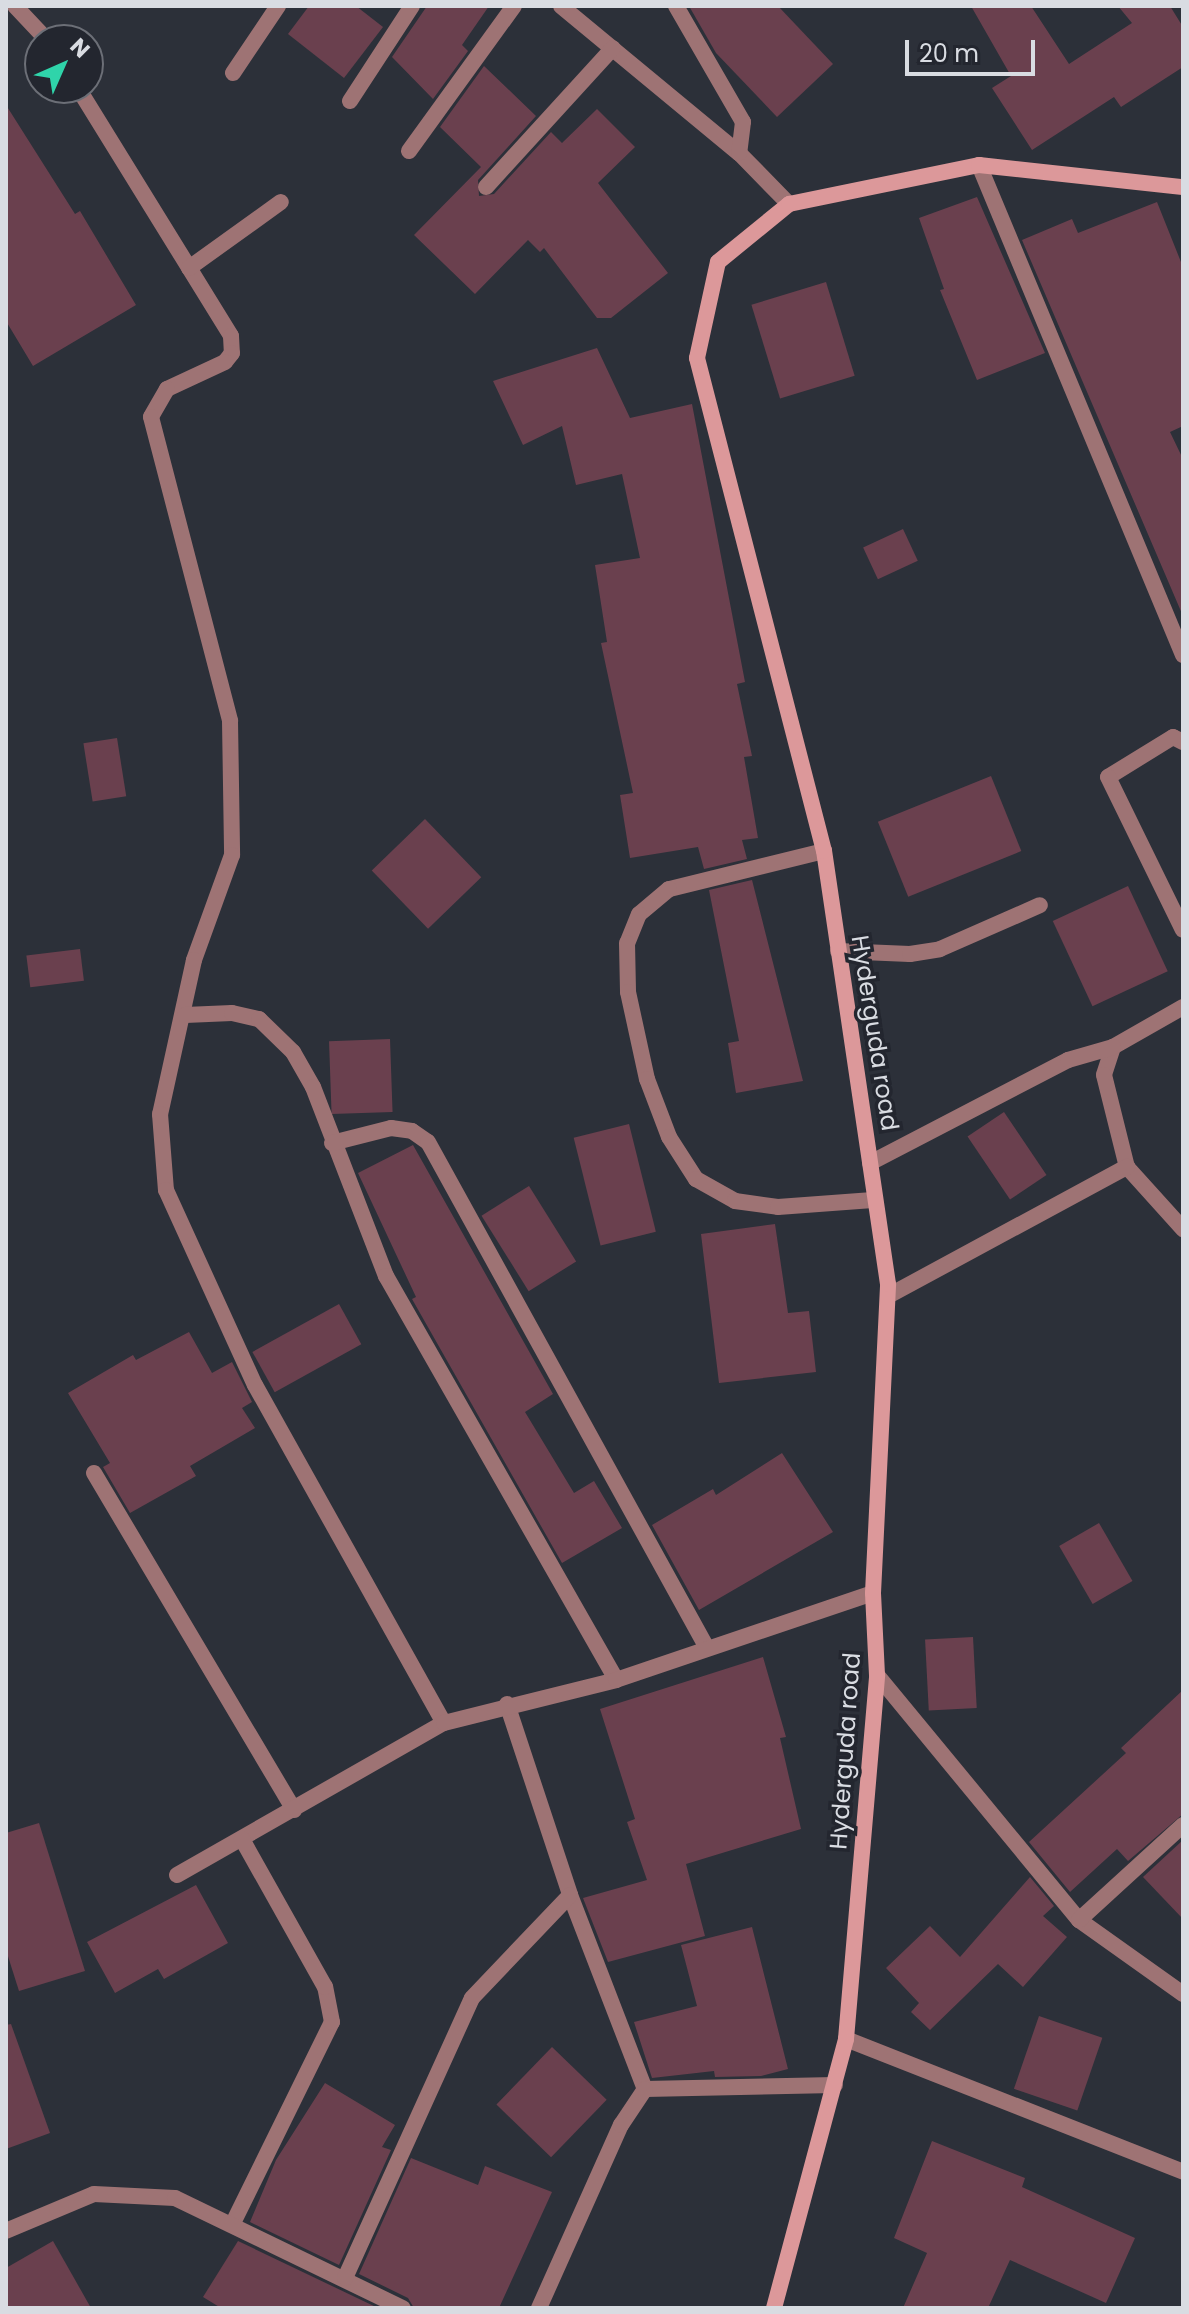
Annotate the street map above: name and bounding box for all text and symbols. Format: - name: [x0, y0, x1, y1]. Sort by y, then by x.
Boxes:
- north arrow: [24, 24, 104, 104]
- scale bar: [909, 24, 1039, 74]
- text: N: [63, 31, 97, 65]
- text: 20 m: [919, 37, 979, 70]
- street label: Hyderguda road: [845, 933, 905, 1133]
- street label: Hyderguda road: [824, 1652, 866, 1850]

